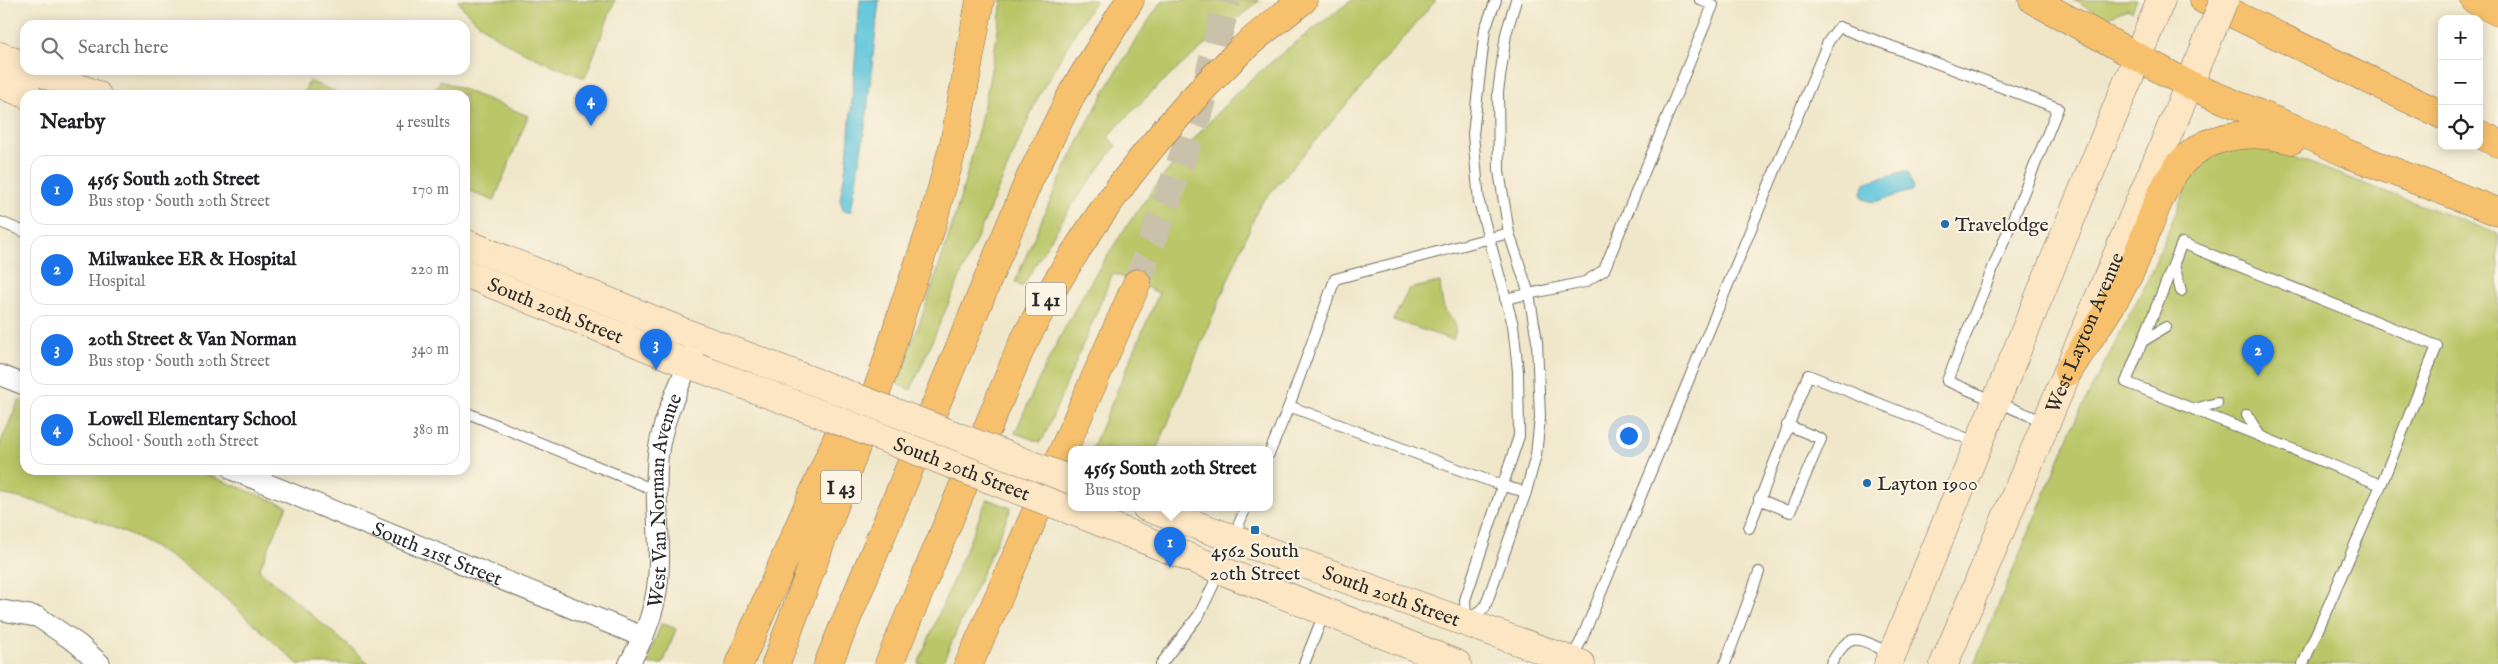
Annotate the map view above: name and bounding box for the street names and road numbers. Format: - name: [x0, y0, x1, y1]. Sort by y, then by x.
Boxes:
- street label: West Layton Avenue: [2041, 249, 2131, 417]
- street label: South 20th Street: [484, 273, 627, 350]
- road number: I 41: [1026, 282, 1066, 316]
- street label: West Van Norman Avenue: [643, 390, 688, 610]
- street label: South 20th Street: [890, 432, 1033, 508]
- road number: I 43: [821, 471, 861, 504]
- street label: South 21st Street: [368, 517, 506, 592]
- street label: South 20th Street: [1319, 561, 1463, 633]

